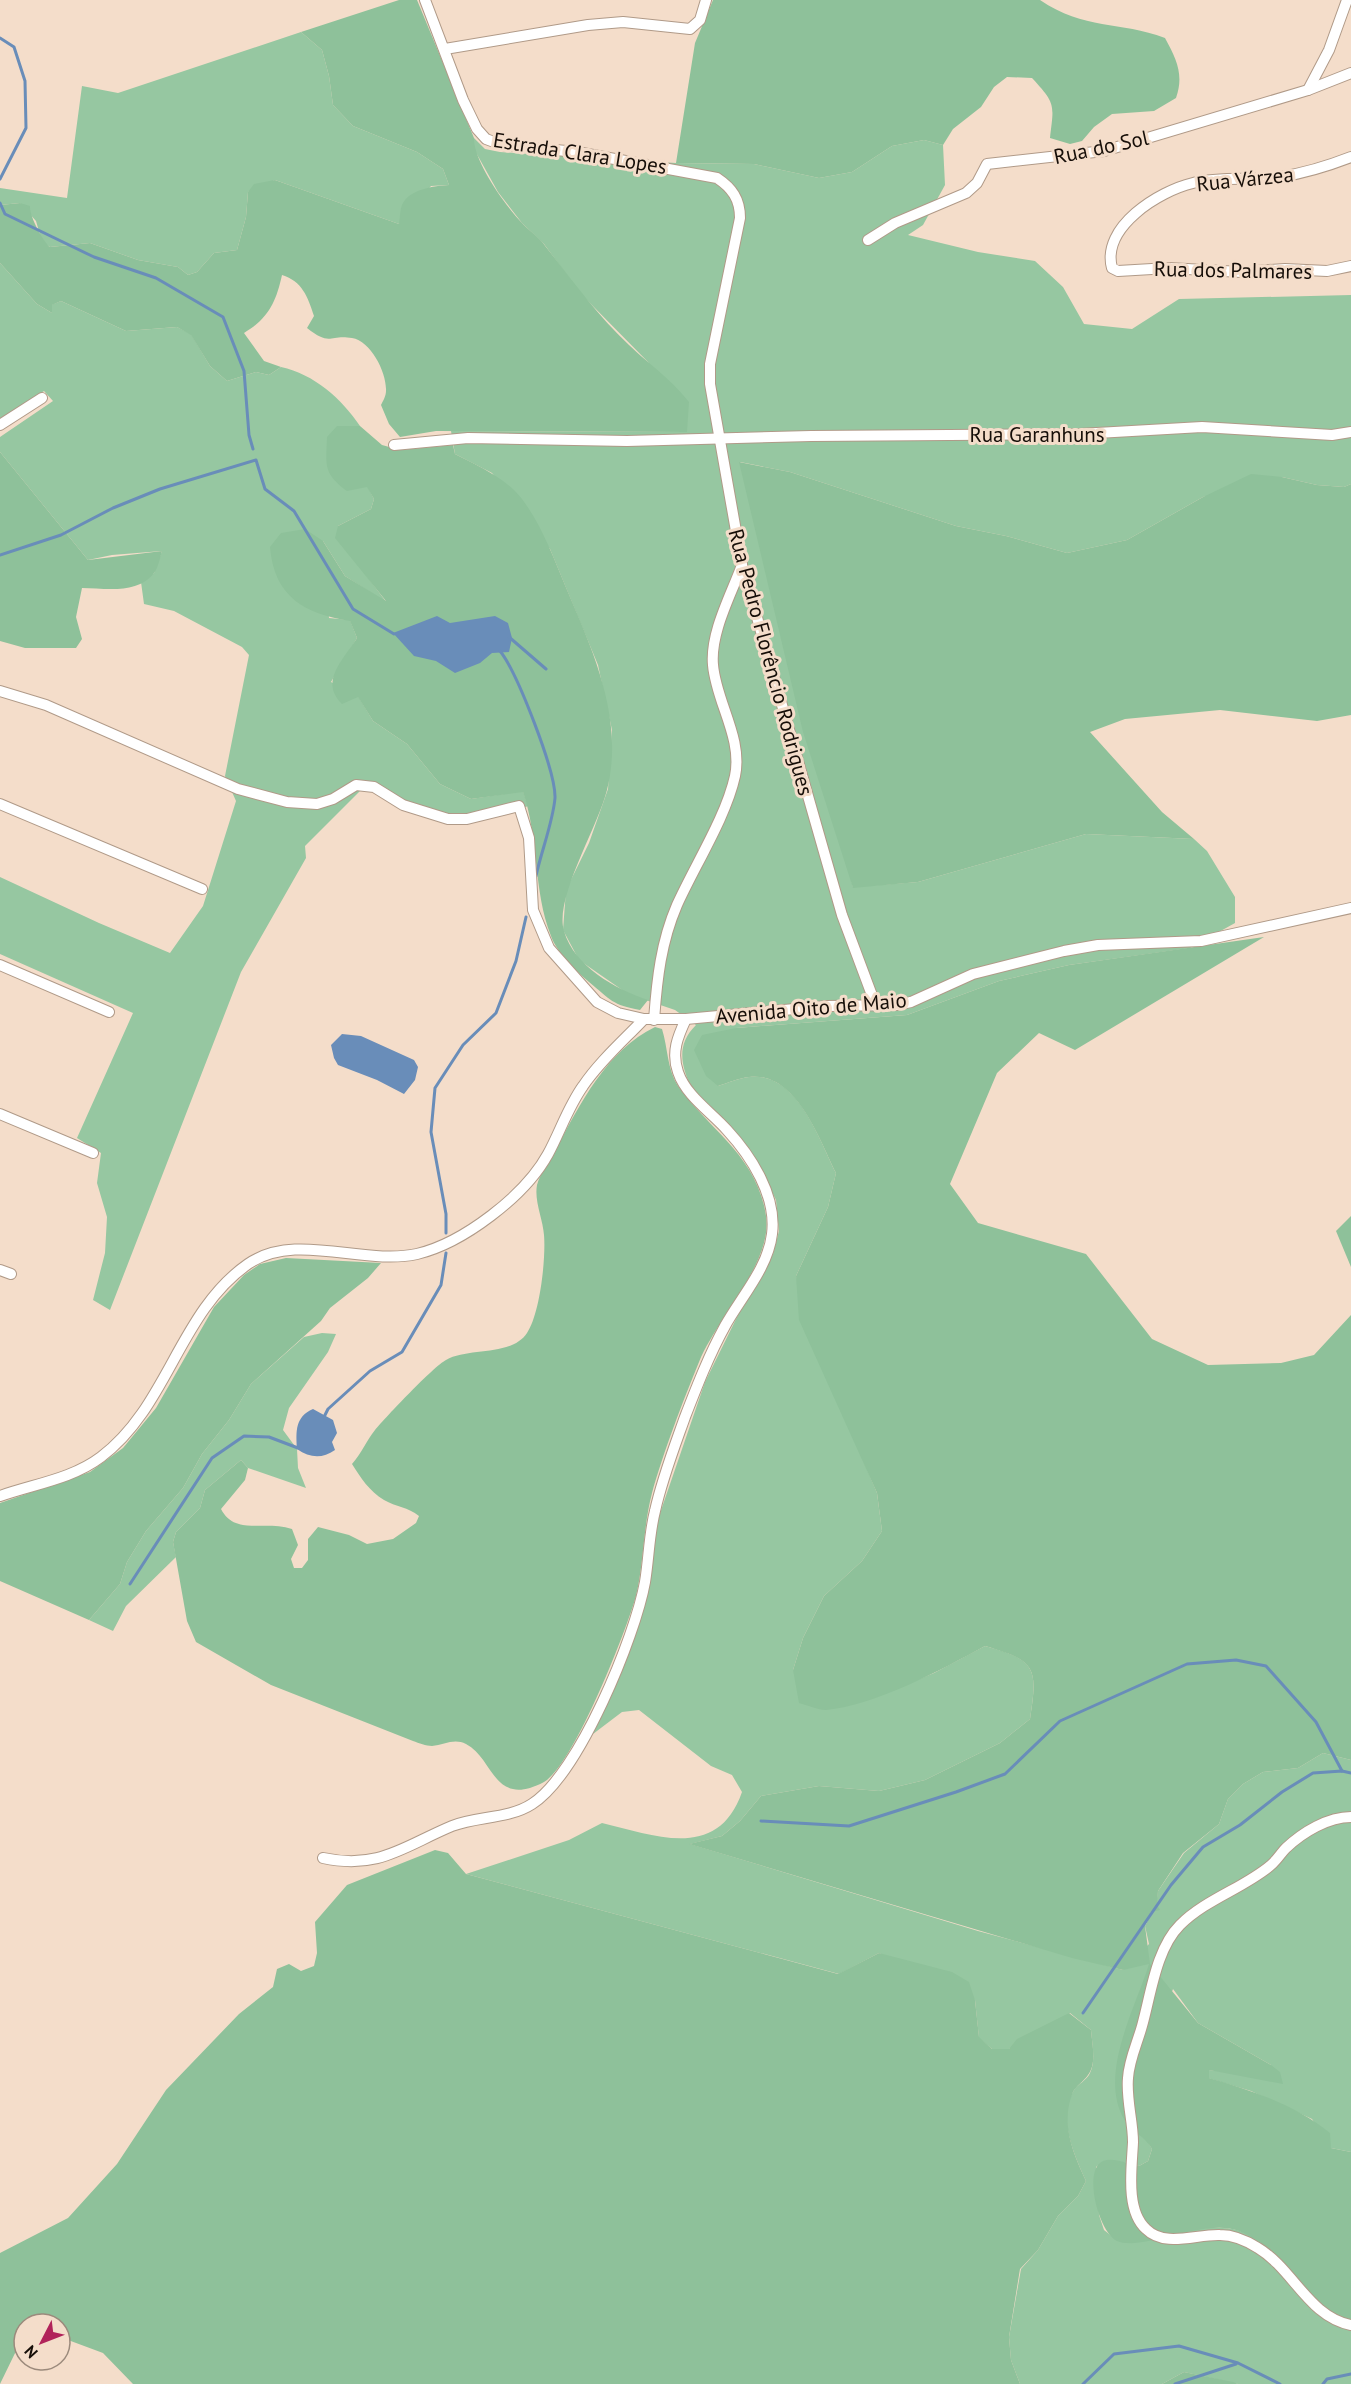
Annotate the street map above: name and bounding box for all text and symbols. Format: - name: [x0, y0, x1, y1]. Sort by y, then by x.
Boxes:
- street label: Rua do Sol: [1051, 124, 1151, 170]
- street label: Estrada Clara Lopes: [491, 126, 669, 180]
- street label: Rua Várzea: [1195, 160, 1295, 198]
- street label: Rua dos Palmares: [1154, 255, 1312, 285]
- street label: Rua Garanhuns: [969, 421, 1105, 448]
- street label: Rua Pedro Florêncio Rodrigues: [722, 526, 820, 798]
- street label: Avenida Oito de Maio: [714, 986, 908, 1030]
- north arrow: [12, 2312, 72, 2372]
- text: N: [20, 2341, 42, 2363]

